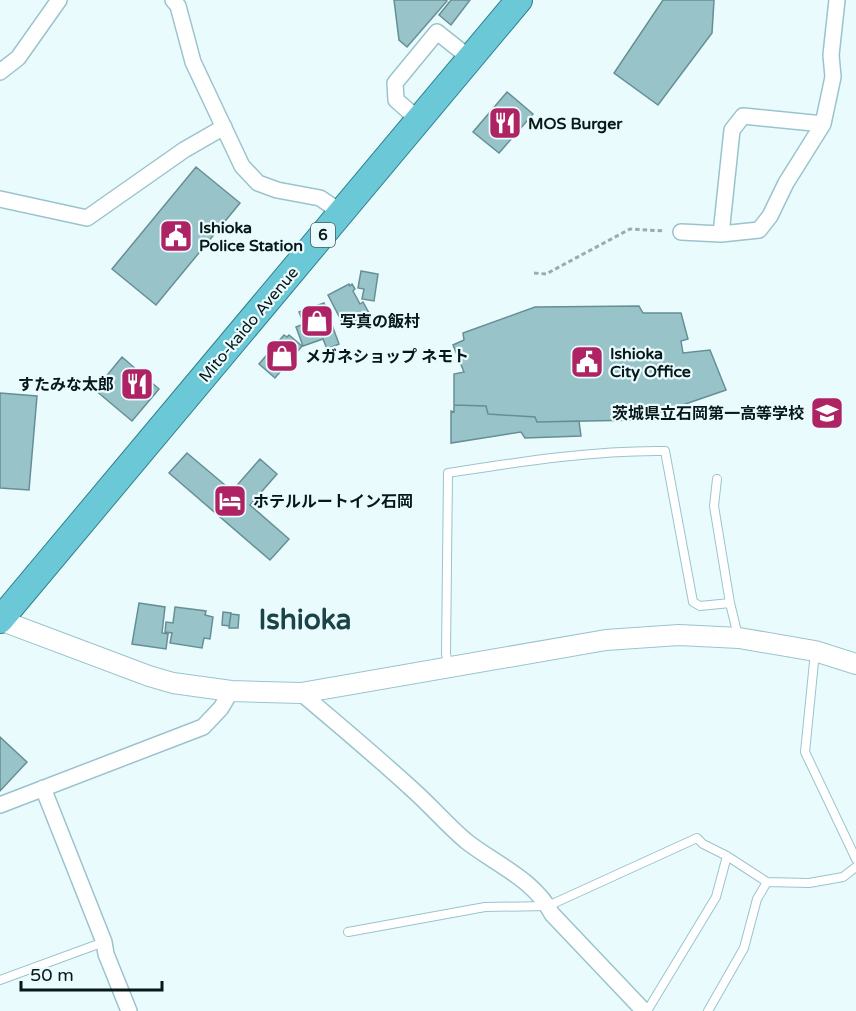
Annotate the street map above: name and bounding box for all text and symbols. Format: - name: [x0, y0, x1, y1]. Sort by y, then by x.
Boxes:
- restaurant icon: MOS Burger: [487, 105, 523, 141]
- place label: MOS Burger: [528, 114, 623, 134]
- public building icon: Ishioka Police Station: [158, 218, 194, 254]
- place label: Ishioka Police Station: [199, 218, 303, 256]
- road number: 6: [311, 223, 335, 247]
- street label: Mito-kaido Avenue: [195, 263, 303, 386]
- shop icon: 写真の飯村: [299, 303, 335, 339]
- place label: 写真の飯村: [340, 312, 420, 332]
- shop icon: メガネショップ ネモト: [264, 338, 300, 374]
- public building icon: Ishioka City Office: [569, 344, 605, 380]
- place label: Ishioka City Office: [610, 344, 691, 382]
- place label: メガネショップ ネモト: [305, 347, 469, 367]
- restaurant icon: すたみな太郎: [119, 366, 155, 402]
- place label: すたみな太郎: [18, 375, 114, 395]
- school or university icon: 茨城県立石岡第一高等学校: [809, 395, 845, 431]
- place label: 茨城県立石岡第一高等学校: [612, 404, 804, 424]
- hotel icon: ホテルルートイン石岡: [212, 483, 248, 519]
- place label: ホテルルートイン石岡: [253, 492, 413, 512]
- district label: Ishioka: [259, 603, 351, 637]
- scale bar: [21, 954, 162, 992]
- text: 50 m: [30, 964, 74, 986]

